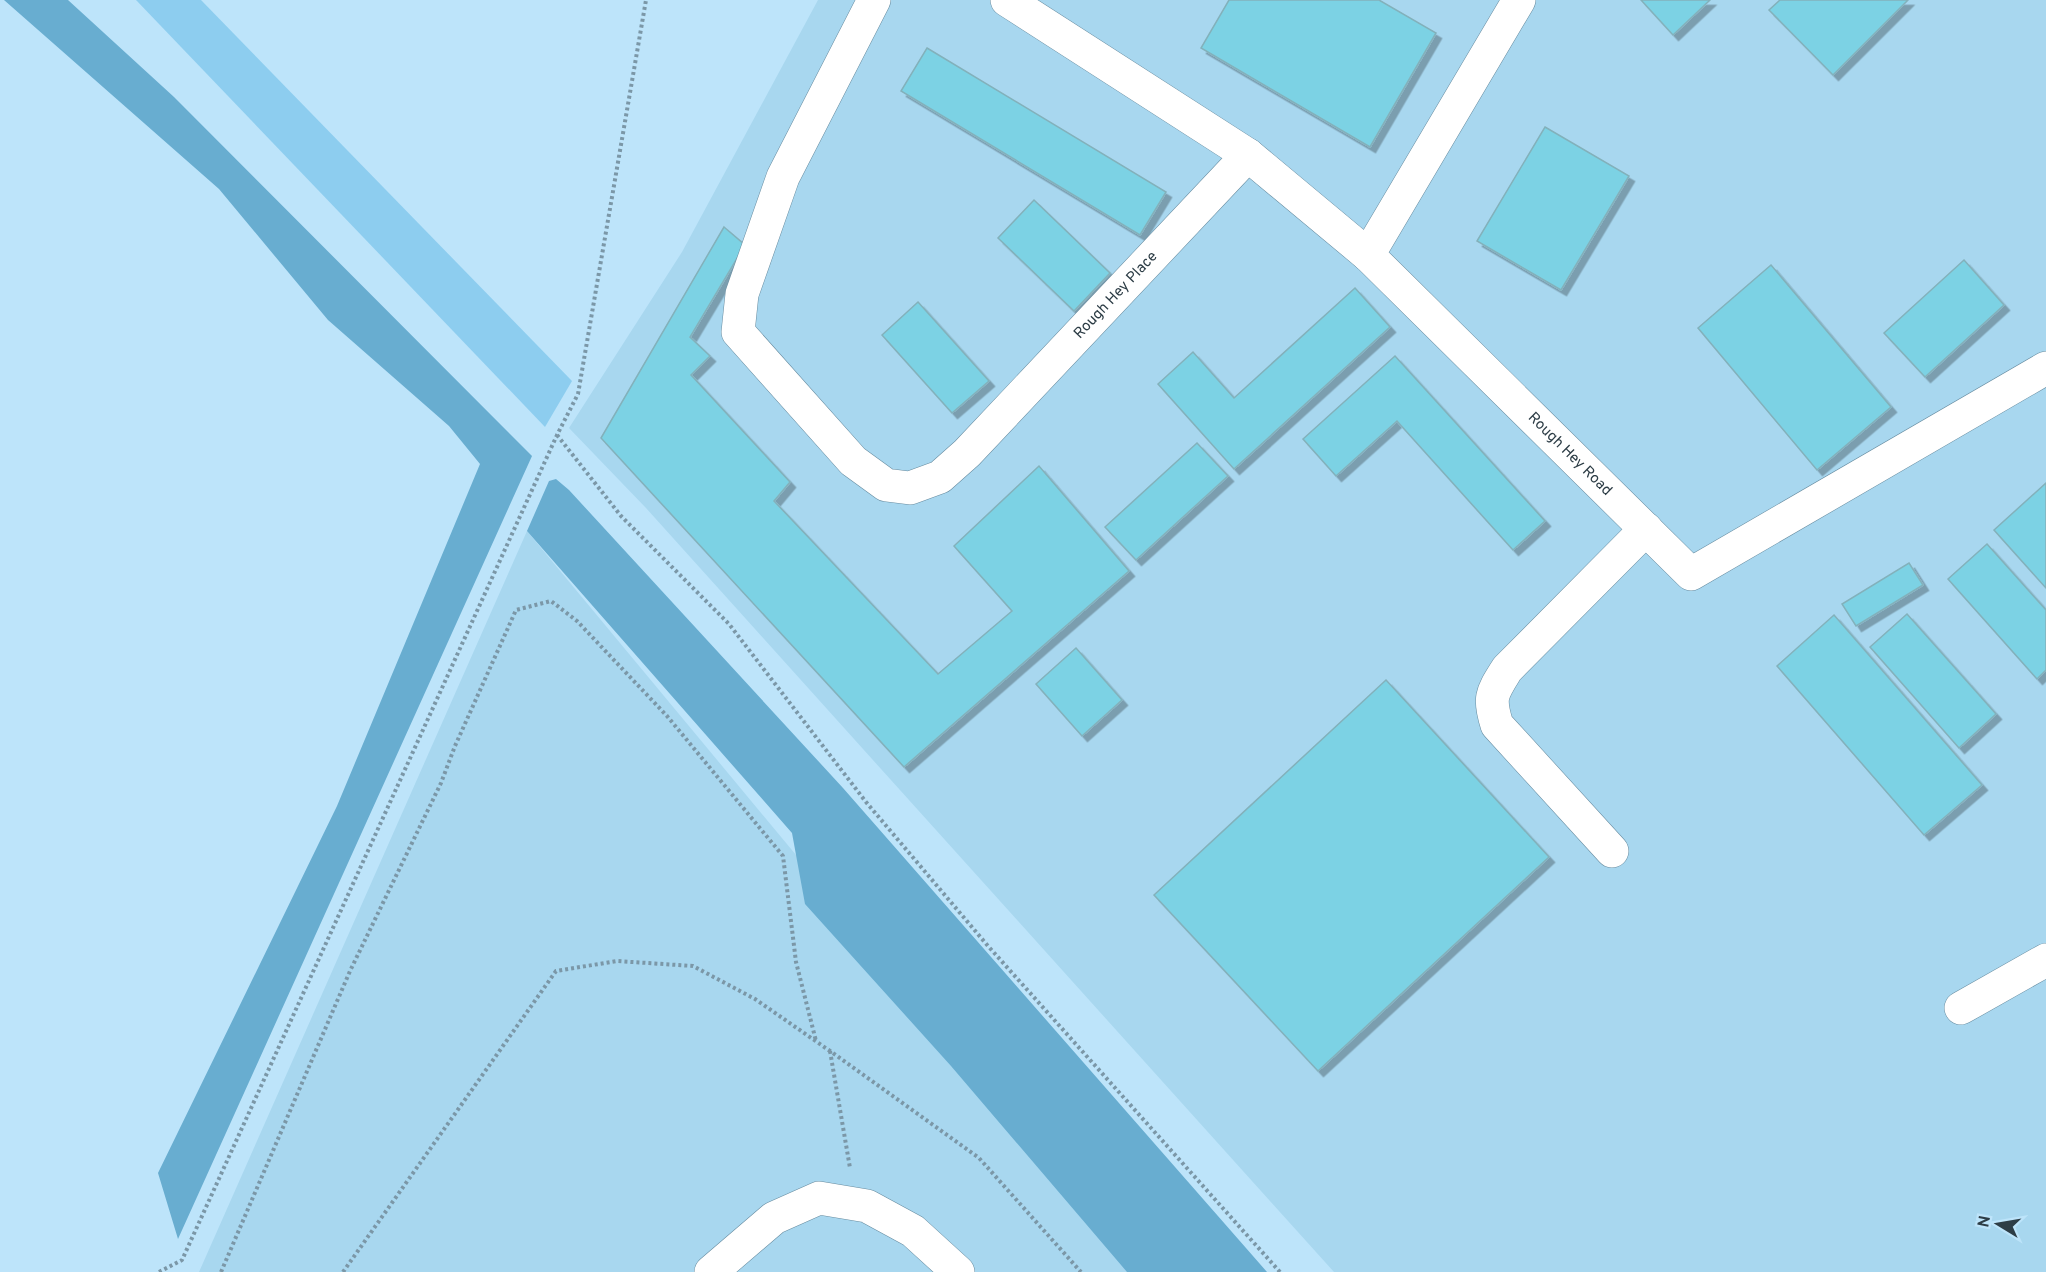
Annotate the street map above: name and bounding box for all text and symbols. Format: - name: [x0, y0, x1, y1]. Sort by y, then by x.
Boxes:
- street label: Rough Hey Place: [1070, 247, 1162, 343]
- street label: Rough Hey Road: [1524, 408, 1616, 500]
- north arrow: [1968, 1194, 2028, 1254]
- text: N: [1974, 1214, 1996, 1229]

